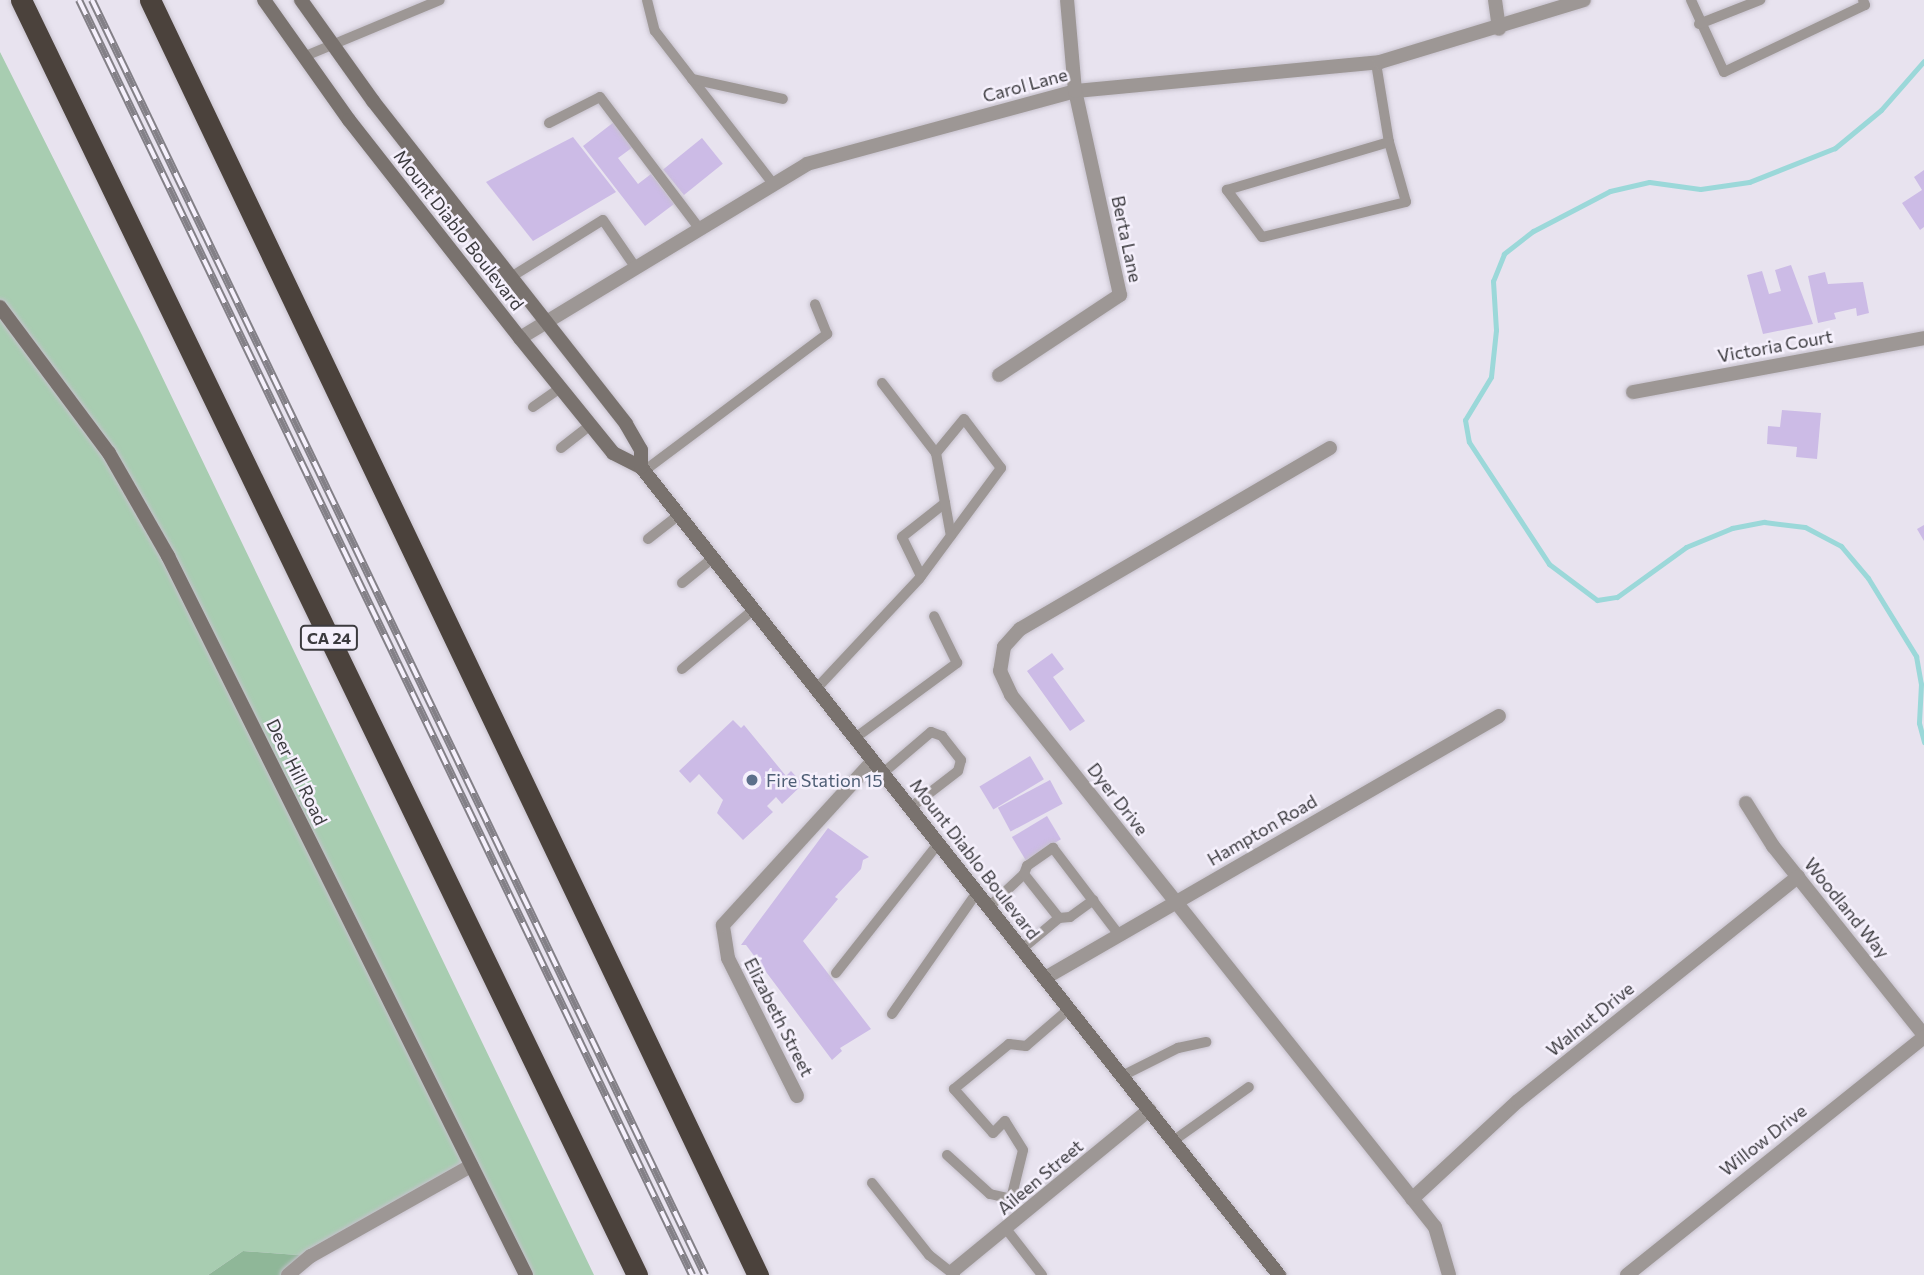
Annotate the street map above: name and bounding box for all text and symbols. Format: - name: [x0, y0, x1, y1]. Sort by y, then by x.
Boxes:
- street label: Carol Lane: [980, 63, 1070, 107]
- street label: Mount Diablo Boulevard: [390, 145, 528, 315]
- street label: Berta Lane: [1107, 194, 1147, 284]
- street label: Victoria Court: [1716, 325, 1834, 367]
- road number: CA 24: [299, 625, 359, 650]
- street label: Deer Hill Road: [262, 715, 332, 829]
- street label: Dyer Drive: [1083, 759, 1153, 839]
- place label: Fire Station 15: [766, 769, 883, 791]
- marker: Fire Station 15: [744, 772, 760, 788]
- street label: Mount Diablo Boulevard: [906, 774, 1044, 944]
- street label: Hampton Road: [1203, 790, 1321, 870]
- street label: Woodland Way: [1800, 853, 1894, 963]
- street label: Elizabeth Street: [740, 954, 818, 1080]
- street label: Walnut Drive: [1542, 977, 1638, 1061]
- street label: Willow Drive: [1715, 1100, 1811, 1180]
- street label: Aileen Street: [993, 1135, 1087, 1219]

